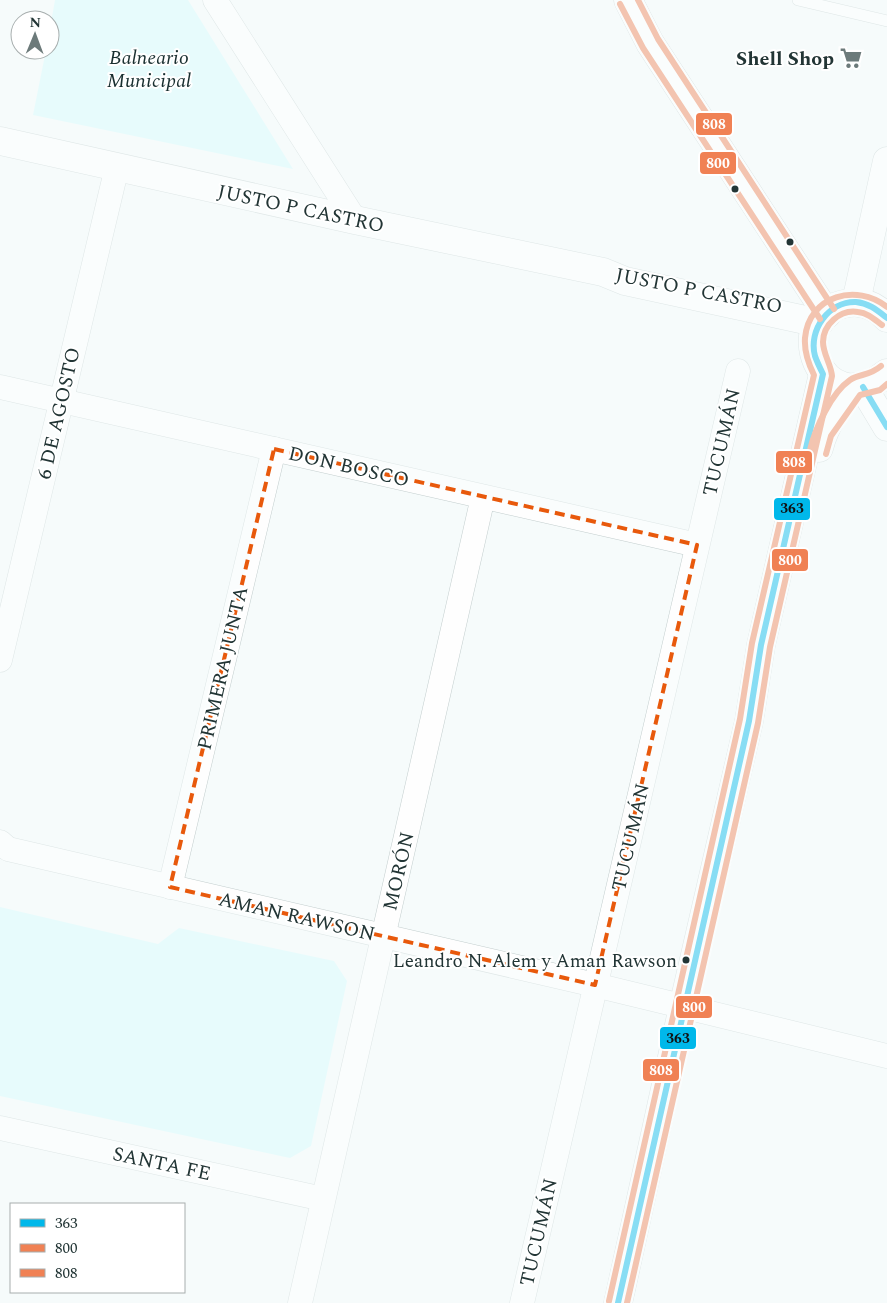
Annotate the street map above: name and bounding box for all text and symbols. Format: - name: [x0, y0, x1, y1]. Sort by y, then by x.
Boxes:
- north arrow: [10, 10, 60, 60]
- text: N: [29, 12, 41, 33]
- park label: Balneario Municipal: [107, 43, 191, 96]
- place label: Shell Shop: [736, 44, 834, 74]
- supermarket icon: Shell Shop: [838, 45, 864, 71]
- line badge: 808: [695, 112, 733, 136]
- text: 808: [702, 114, 726, 135]
- line badge: 800: [699, 151, 737, 175]
- text: 800: [706, 153, 730, 174]
- street label: JUSTO P CASTRO: [215, 177, 387, 241]
- unlabelled marker: [730, 184, 740, 194]
- unlabelled marker: [785, 237, 795, 247]
- street label: JUSTO P CASTRO: [613, 260, 785, 322]
- street label: 6 DE AGOSTO: [29, 344, 89, 482]
- street label: TUCUMÁN: [695, 385, 749, 499]
- street label: DON BOSCO: [285, 438, 412, 495]
- line badge: 808: [775, 450, 813, 474]
- text: 808: [782, 452, 806, 473]
- line badge: 363: [773, 497, 811, 521]
- text: 363: [780, 498, 804, 519]
- line badge: 800: [771, 548, 809, 572]
- text: 800: [778, 550, 802, 571]
- street label: PRIMERA JUNTA: [190, 583, 256, 753]
- street label: TUCUMÁN: [604, 780, 658, 894]
- street label: MORÓN: [375, 829, 423, 914]
- street label: AMAN RAWSON: [215, 884, 378, 950]
- place label: Leandro N. Alem y Aman Rawson: [393, 947, 677, 976]
- marker: Leandro N. Alem y Aman Rawson: [681, 955, 691, 965]
- line badge: 800: [675, 995, 713, 1019]
- text: 800: [682, 997, 706, 1018]
- line badge: 363: [659, 1026, 697, 1050]
- text: 363: [666, 1028, 690, 1049]
- line badge: 808: [642, 1058, 680, 1082]
- text: 808: [649, 1060, 673, 1081]
- street label: SANTA FE: [110, 1139, 214, 1189]
- street label: TUCUMÁN: [512, 1175, 566, 1289]
- legend: [10, 1203, 185, 1293]
- text: 363: [55, 1212, 78, 1235]
- text: 800: [55, 1237, 78, 1260]
- text: 808: [55, 1262, 78, 1285]

